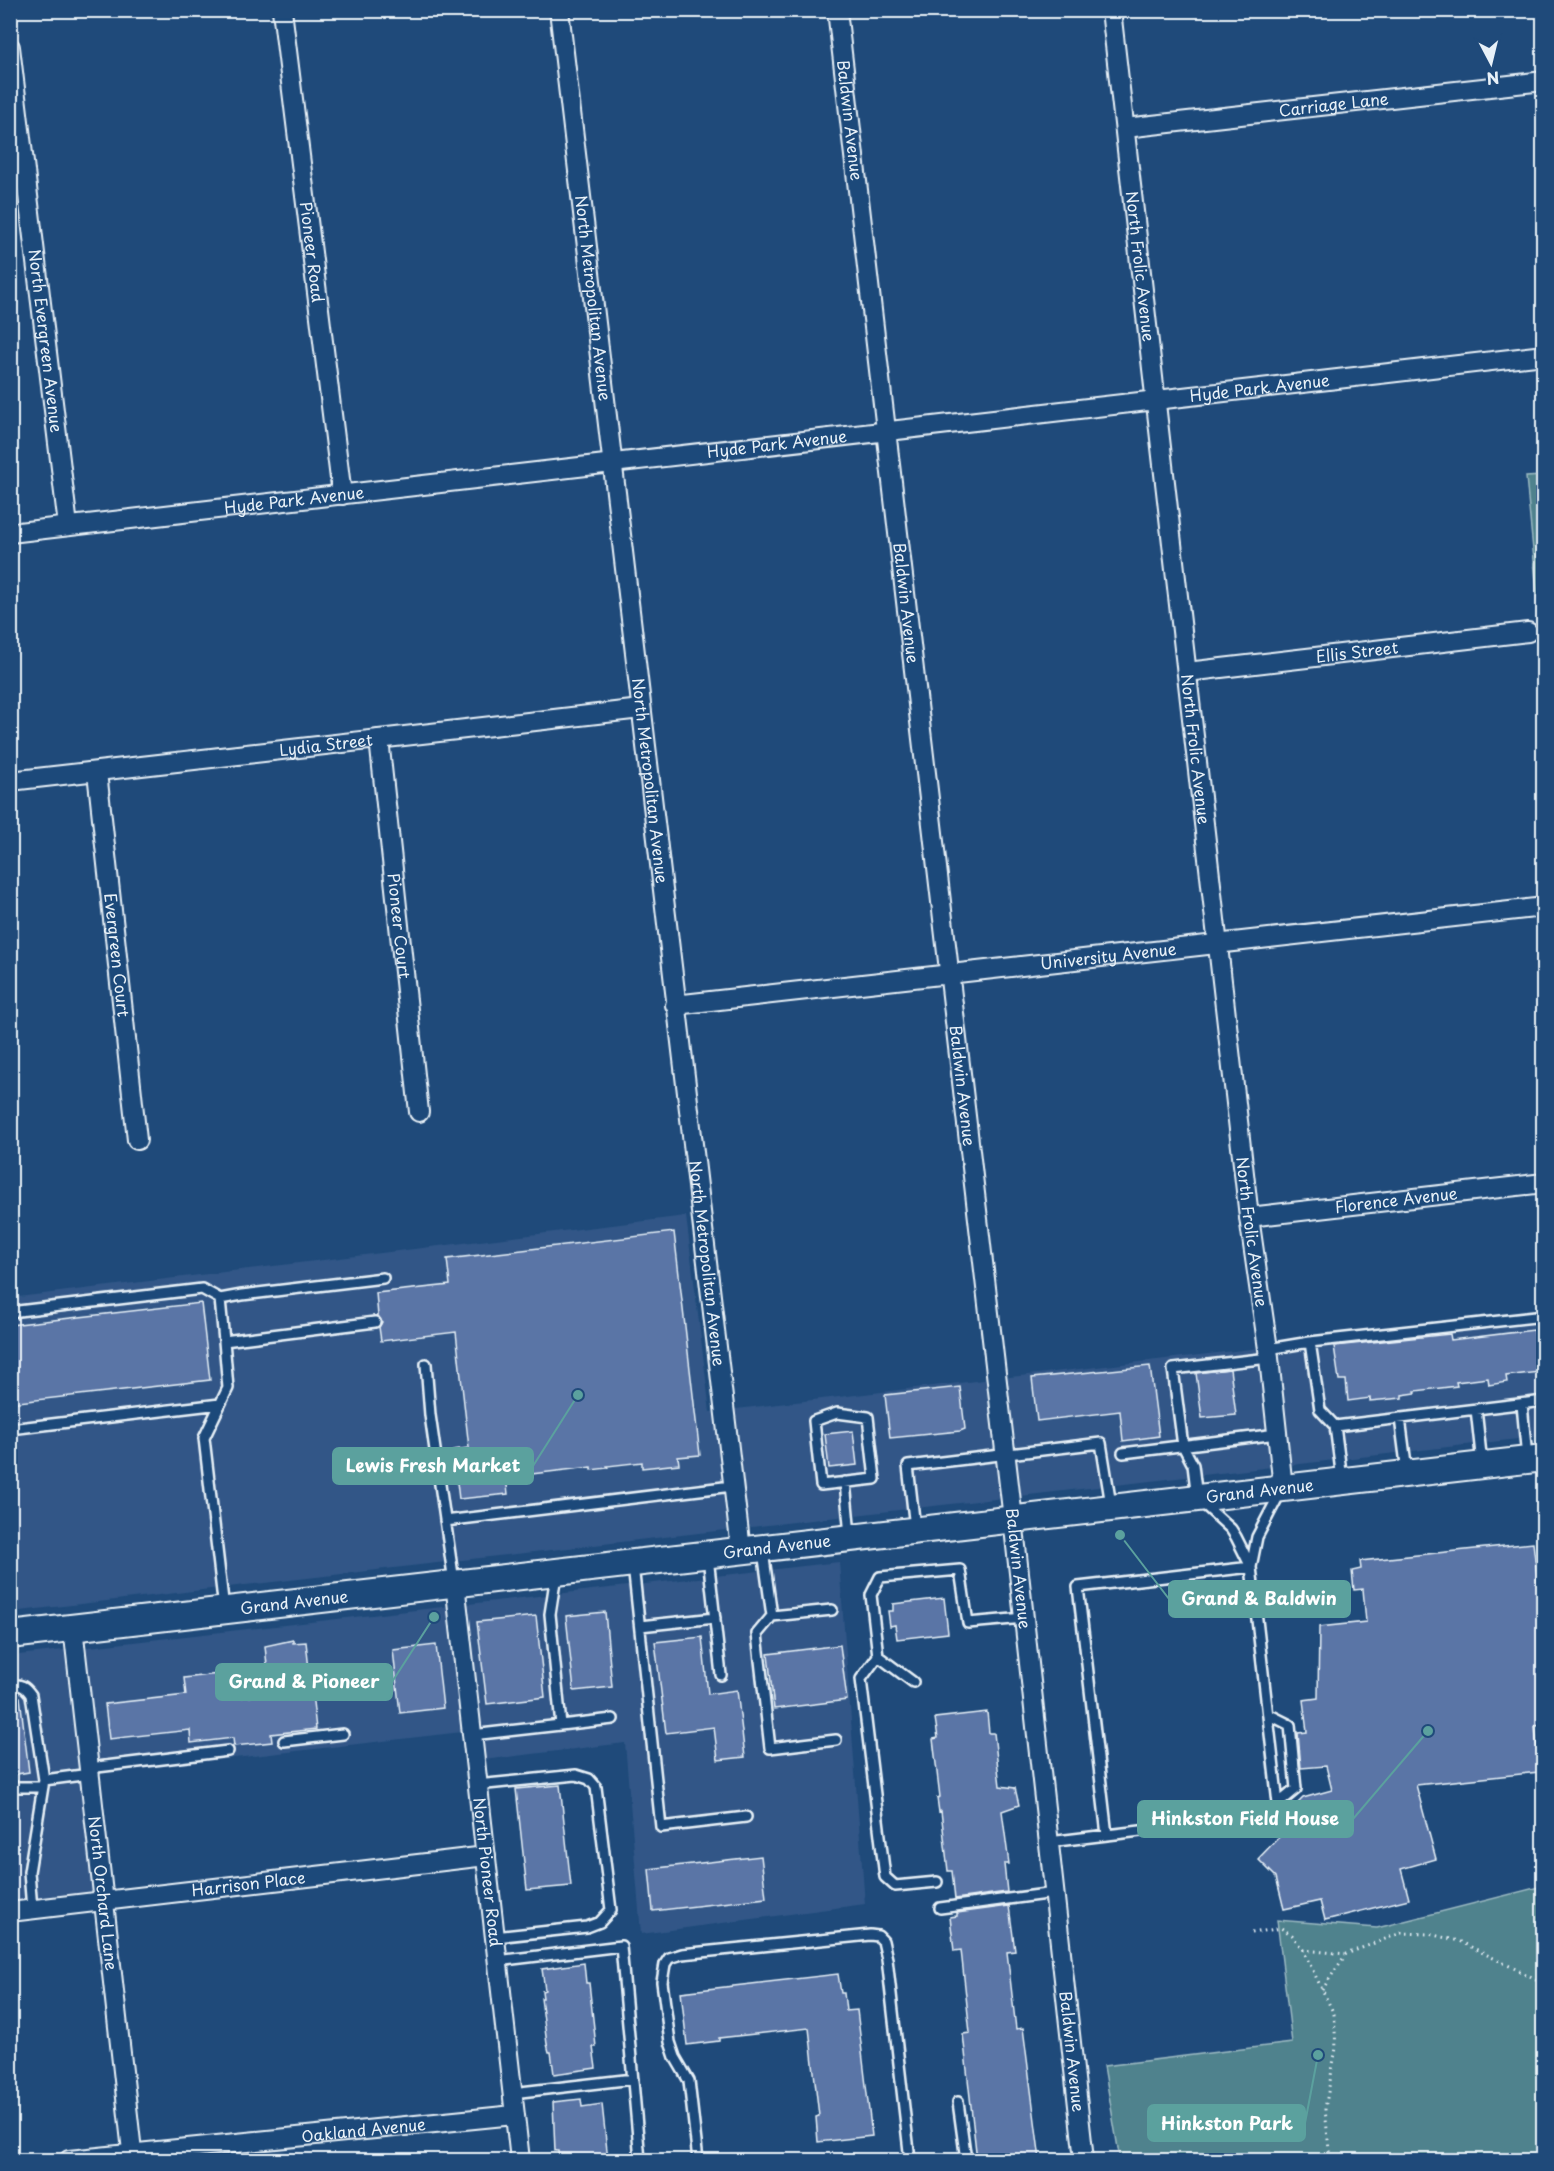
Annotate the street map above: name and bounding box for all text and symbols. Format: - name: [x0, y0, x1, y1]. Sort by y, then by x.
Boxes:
- north arrow: [1461, 33, 1521, 93]
- street label: Baldwin Avenue: [832, 58, 870, 182]
- text: N: [1485, 66, 1501, 92]
- street label: Carriage Lane: [1277, 86, 1390, 122]
- street label: North Frolic Avenue: [1121, 190, 1162, 343]
- street label: North Metropolitan Avenue: [570, 194, 618, 402]
- street label: Pioneer Road: [295, 200, 331, 304]
- street label: North Evergreen Avenue: [24, 248, 70, 434]
- street label: Hyde Park Avenue: [1188, 367, 1331, 407]
- street label: Hyde Park Avenue: [705, 423, 848, 463]
- street label: Hyde Park Avenue: [223, 479, 366, 519]
- street label: Baldwin Avenue: [888, 541, 926, 665]
- street label: Ellis Street: [1314, 634, 1400, 668]
- street label: North Frolic Avenue: [1176, 673, 1217, 826]
- street label: North Metropolitan Avenue: [627, 676, 675, 885]
- street label: Lydia Street: [278, 727, 374, 761]
- street label: Pioneer Court: [382, 872, 418, 980]
- street label: Evergreen Court: [99, 892, 137, 1018]
- street label: University Avenue: [1039, 936, 1178, 975]
- street label: Baldwin Avenue: [945, 1024, 982, 1148]
- street label: North Frolic Avenue: [1231, 1155, 1275, 1309]
- street label: North Metropolitan Avenue: [684, 1159, 732, 1368]
- street label: Florence Avenue: [1333, 1180, 1459, 1218]
- callout: Lewis Fresh Market: [333, 1448, 533, 1484]
- text: Lewis Fresh Market: [346, 1451, 521, 1478]
- street label: Grand Avenue: [1204, 1472, 1315, 1508]
- street label: Baldwin Avenue: [1001, 1507, 1038, 1630]
- street label: Grand Avenue: [722, 1527, 832, 1564]
- callout: Grand & Baldwin: [1169, 1581, 1350, 1617]
- street label: Grand Avenue: [239, 1583, 349, 1619]
- text: Grand & Baldwin: [1181, 1584, 1337, 1611]
- callout: Grand & Pioneer: [216, 1664, 392, 1700]
- text: Grand & Pioneer: [229, 1667, 380, 1694]
- street label: North Pioneer Road: [468, 1796, 509, 1948]
- callout: Hinkston Field House: [1138, 1801, 1353, 1837]
- text: Hinkston Field House: [1151, 1804, 1339, 1831]
- street label: North Orchard Lane: [83, 1815, 125, 1972]
- street label: Harrison Place: [190, 1864, 306, 1902]
- street label: Baldwin Avenue: [1054, 1990, 1092, 2113]
- callout: Hinkston Park: [1148, 2105, 1305, 2141]
- text: Hinkston Park: [1161, 2109, 1293, 2136]
- street label: Oakland Avenue: [300, 2111, 427, 2147]

